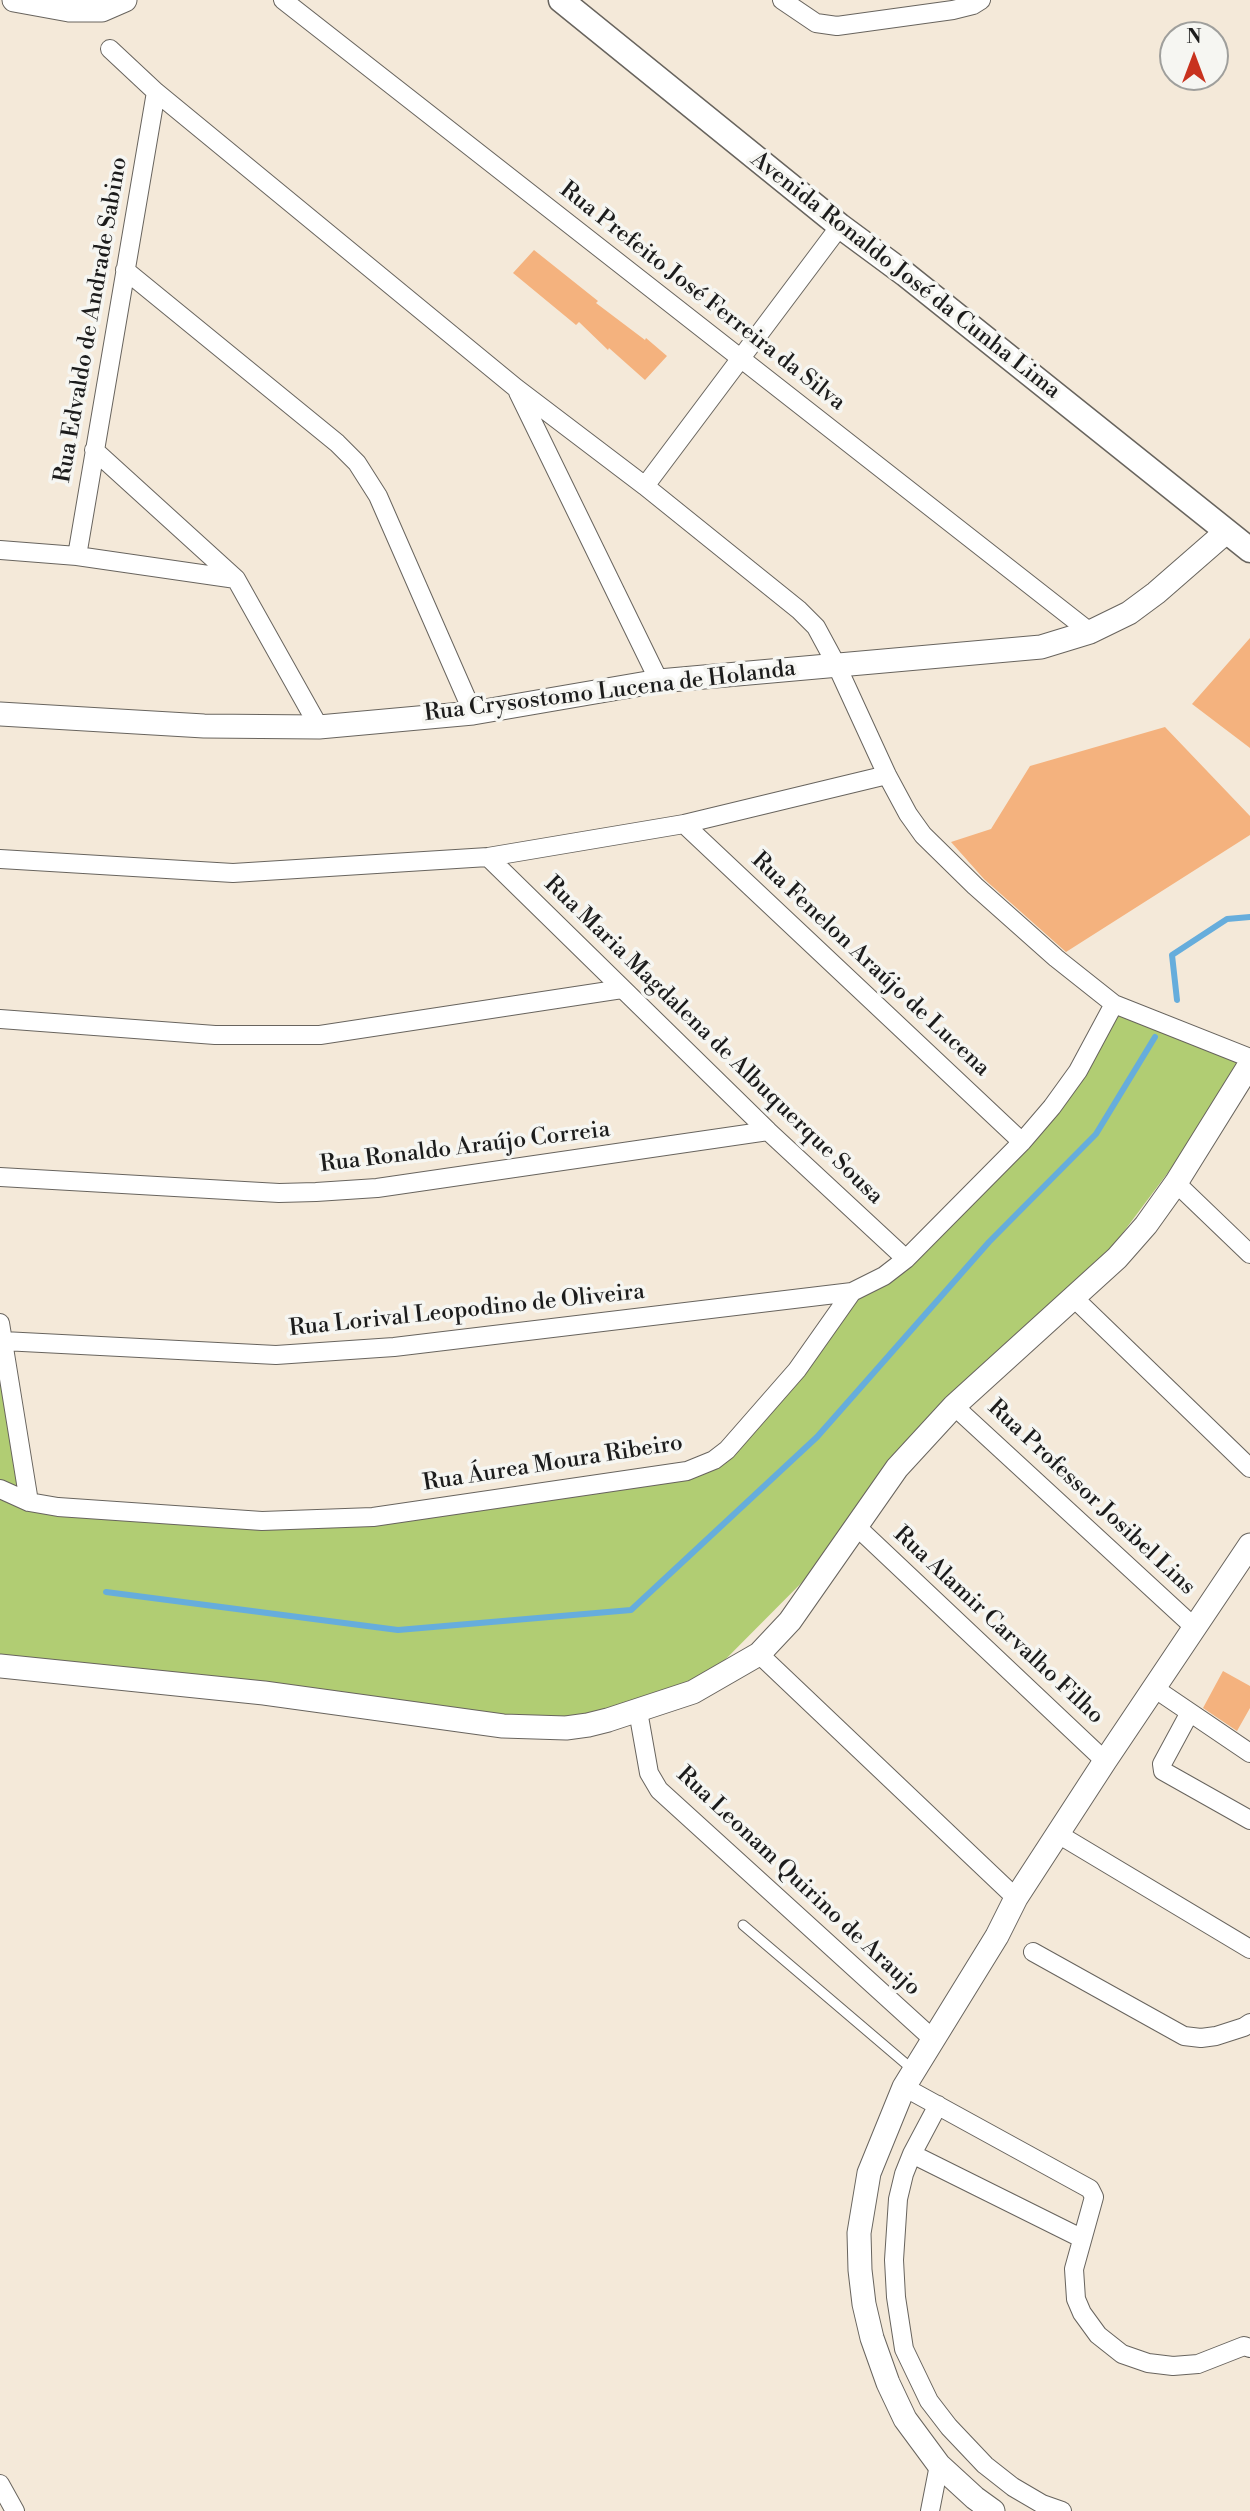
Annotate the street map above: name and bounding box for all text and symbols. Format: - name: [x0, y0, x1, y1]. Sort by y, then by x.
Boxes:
- north arrow: [1159, 21, 1229, 91]
- text: N: [1186, 25, 1202, 49]
- street label: Avenida Ronaldo José da Cunha Lima: [745, 146, 1065, 406]
- street label: Rua Edvaldo de Andrade Sabino: [50, 155, 134, 485]
- street label: Rua Prefeito José Ferreira da Silva: [554, 177, 850, 417]
- street label: Rua Crysostomo Lucena de Holanda: [423, 655, 797, 729]
- street label: Rua Fenelon Araújo de Lucena: [745, 847, 995, 1083]
- street label: Rua Maria Magdalena de Albuquerque Sousa: [538, 871, 888, 1211]
- street label: Rua Ronaldo Araújo Correia: [318, 1116, 612, 1180]
- street label: Rua Lorival Leopodino de Oliveira: [288, 1279, 646, 1343]
- street label: Rua Professor Josibel Lins: [981, 1395, 1201, 1601]
- street label: Rua Áurea Moura Ribeiro: [421, 1430, 685, 1498]
- street label: Rua Alamir Carvalho Filho: [887, 1521, 1109, 1731]
- street label: Rua Leonam Quirino de Araujo: [670, 1762, 926, 2002]

